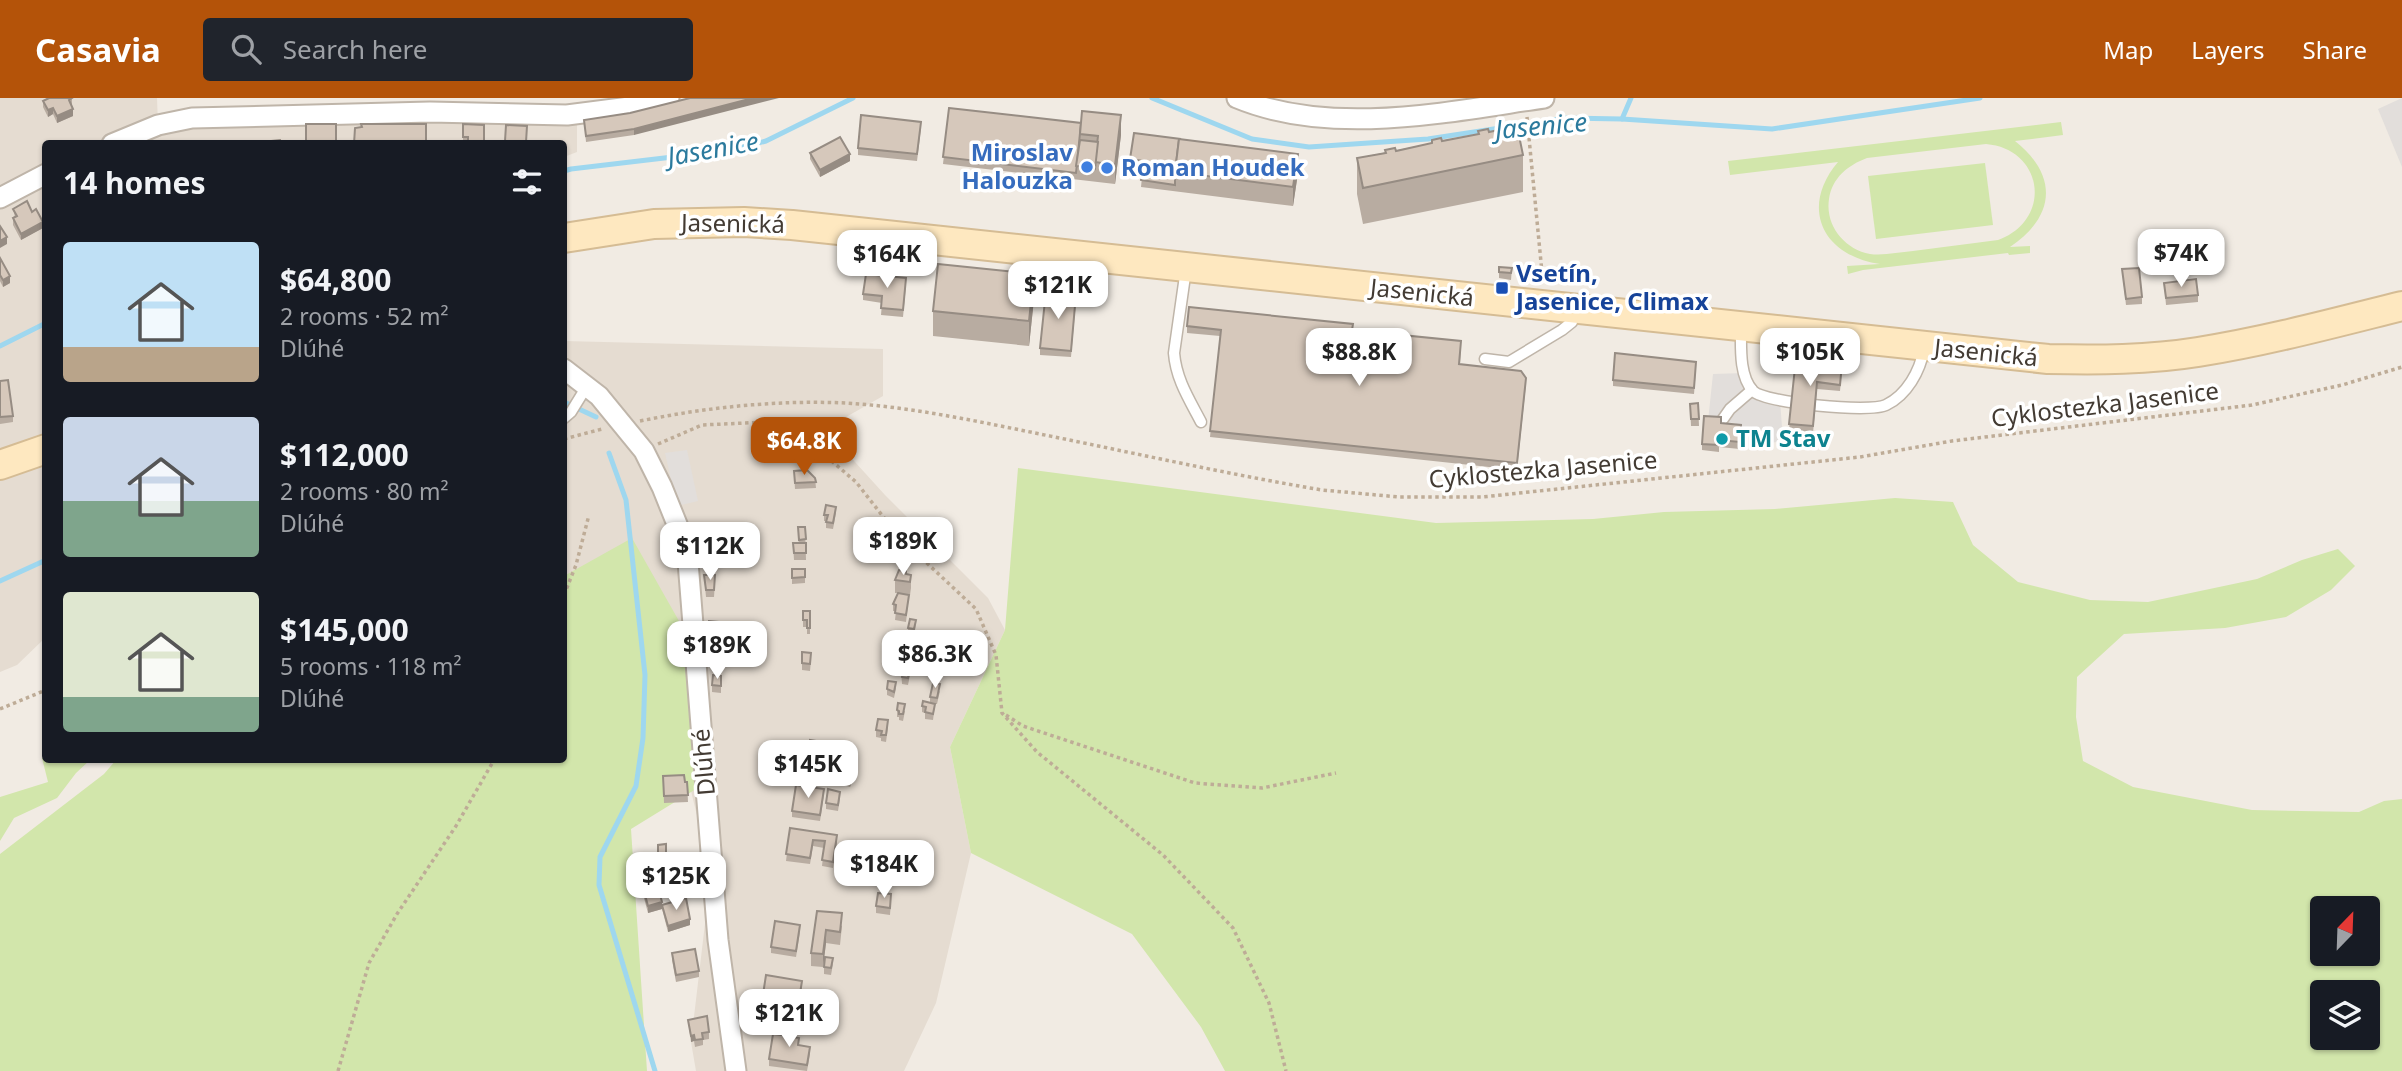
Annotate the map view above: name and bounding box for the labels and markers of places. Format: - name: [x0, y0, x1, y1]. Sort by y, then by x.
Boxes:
- place label: Miroslav Halouzka: [961, 135, 1073, 196]
- place label: Roman Houdek: [1121, 150, 1305, 183]
- marker: Miroslav Halouzka: [1079, 159, 1095, 175]
- marker: Roman Houdek: [1099, 160, 1115, 176]
- pin: $164K: [838, 230, 936, 290]
- pin: $74K: [2140, 230, 2222, 289]
- place label: Vsetín, Jasenice, Climax: [1514, 256, 1709, 317]
- pin: $121K: [1009, 262, 1107, 321]
- marker: Vsetín, Jasenice, Climax: [1494, 280, 1510, 296]
- pin: $88.8K: [1302, 328, 1416, 388]
- pin: $105K: [1761, 328, 1859, 388]
- pin: $64.8K: [747, 418, 861, 477]
- place label: TM Stav: [1736, 421, 1831, 454]
- marker: TM Stav: [1714, 431, 1730, 447]
- pin: $189K: [854, 518, 952, 577]
- pin: $112K: [661, 522, 759, 582]
- pin: $189K: [668, 622, 766, 681]
- pin: $86.3K: [878, 630, 992, 690]
- pin: $145K: [759, 740, 857, 800]
- pin: $184K: [835, 840, 933, 900]
- pin: $125K: [627, 852, 725, 912]
- pin: $121K: [740, 990, 838, 1049]

